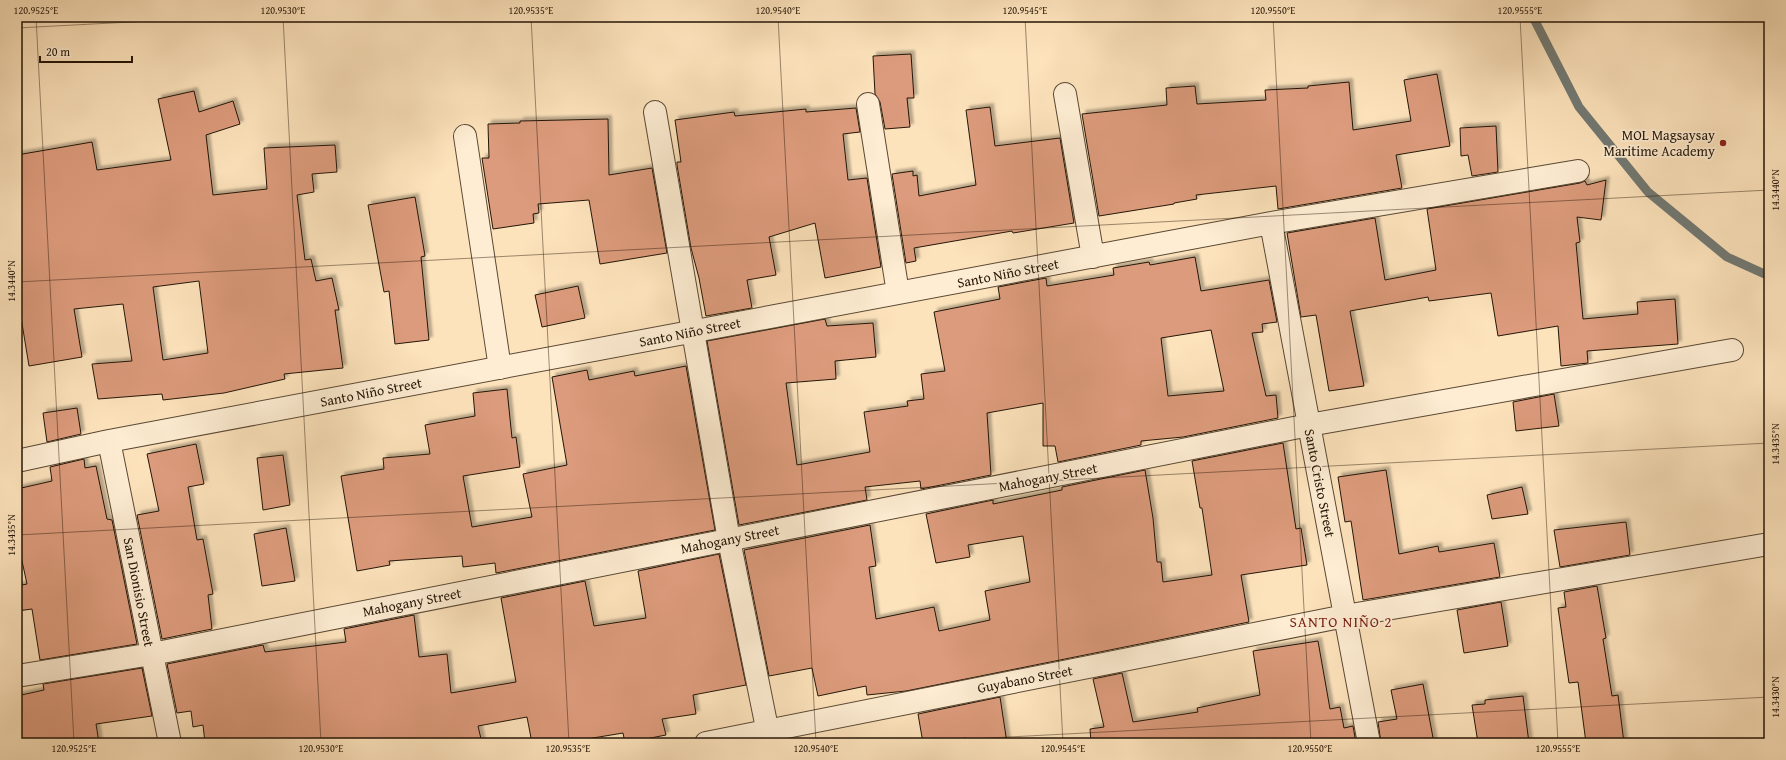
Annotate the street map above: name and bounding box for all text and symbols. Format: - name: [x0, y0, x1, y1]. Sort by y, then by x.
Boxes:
- text: 120.9525°E: [14, 3, 58, 18]
- text: 120.9530°E: [261, 3, 305, 18]
- text: 120.9535°E: [509, 3, 553, 18]
- text: 120.9540°E: [756, 3, 800, 18]
- text: 120.9545°E: [1003, 3, 1047, 18]
- text: 120.9550°E: [1251, 3, 1295, 18]
- text: 120.9555°E: [1498, 3, 1542, 18]
- scale bar: [40, 38, 132, 64]
- text: 20 m: [46, 43, 70, 60]
- place label: MOL Magsaysay Maritime Academy: [1603, 125, 1715, 161]
- marker: MOL Magsaysay Maritime Academy: [1718, 138, 1728, 148]
- text: 14.3440°N: [1768, 169, 1783, 211]
- street label: Santo Niño Street: [955, 253, 1061, 293]
- text: 14.3440°N: [4, 260, 19, 302]
- street label: Santo Niño Street: [637, 312, 743, 352]
- street label: Santo Niño Street: [318, 372, 424, 412]
- text: 14.3435°N: [1768, 423, 1783, 465]
- street label: Santo Cristo Street: [1300, 427, 1340, 539]
- street label: Mahogany Street: [997, 458, 1099, 496]
- text: 14.3435°N: [4, 514, 19, 556]
- street label: Mahogany Street: [679, 520, 781, 558]
- street label: San Dionisio Street: [119, 536, 159, 648]
- street label: Mahogany Street: [361, 583, 463, 621]
- district label: SANTO NIÑO 2: [1290, 611, 1392, 632]
- street label: Guyabano Street: [976, 660, 1074, 698]
- text: 14.3430°N: [1768, 676, 1783, 718]
- text: 120.9525°E: [52, 741, 96, 756]
- text: 120.9530°E: [299, 741, 343, 756]
- text: 120.9535°E: [546, 741, 590, 756]
- text: 120.9540°E: [794, 741, 838, 756]
- text: 120.9545°E: [1041, 741, 1085, 756]
- text: 120.9550°E: [1288, 741, 1332, 756]
- text: 120.9555°E: [1536, 741, 1580, 756]

